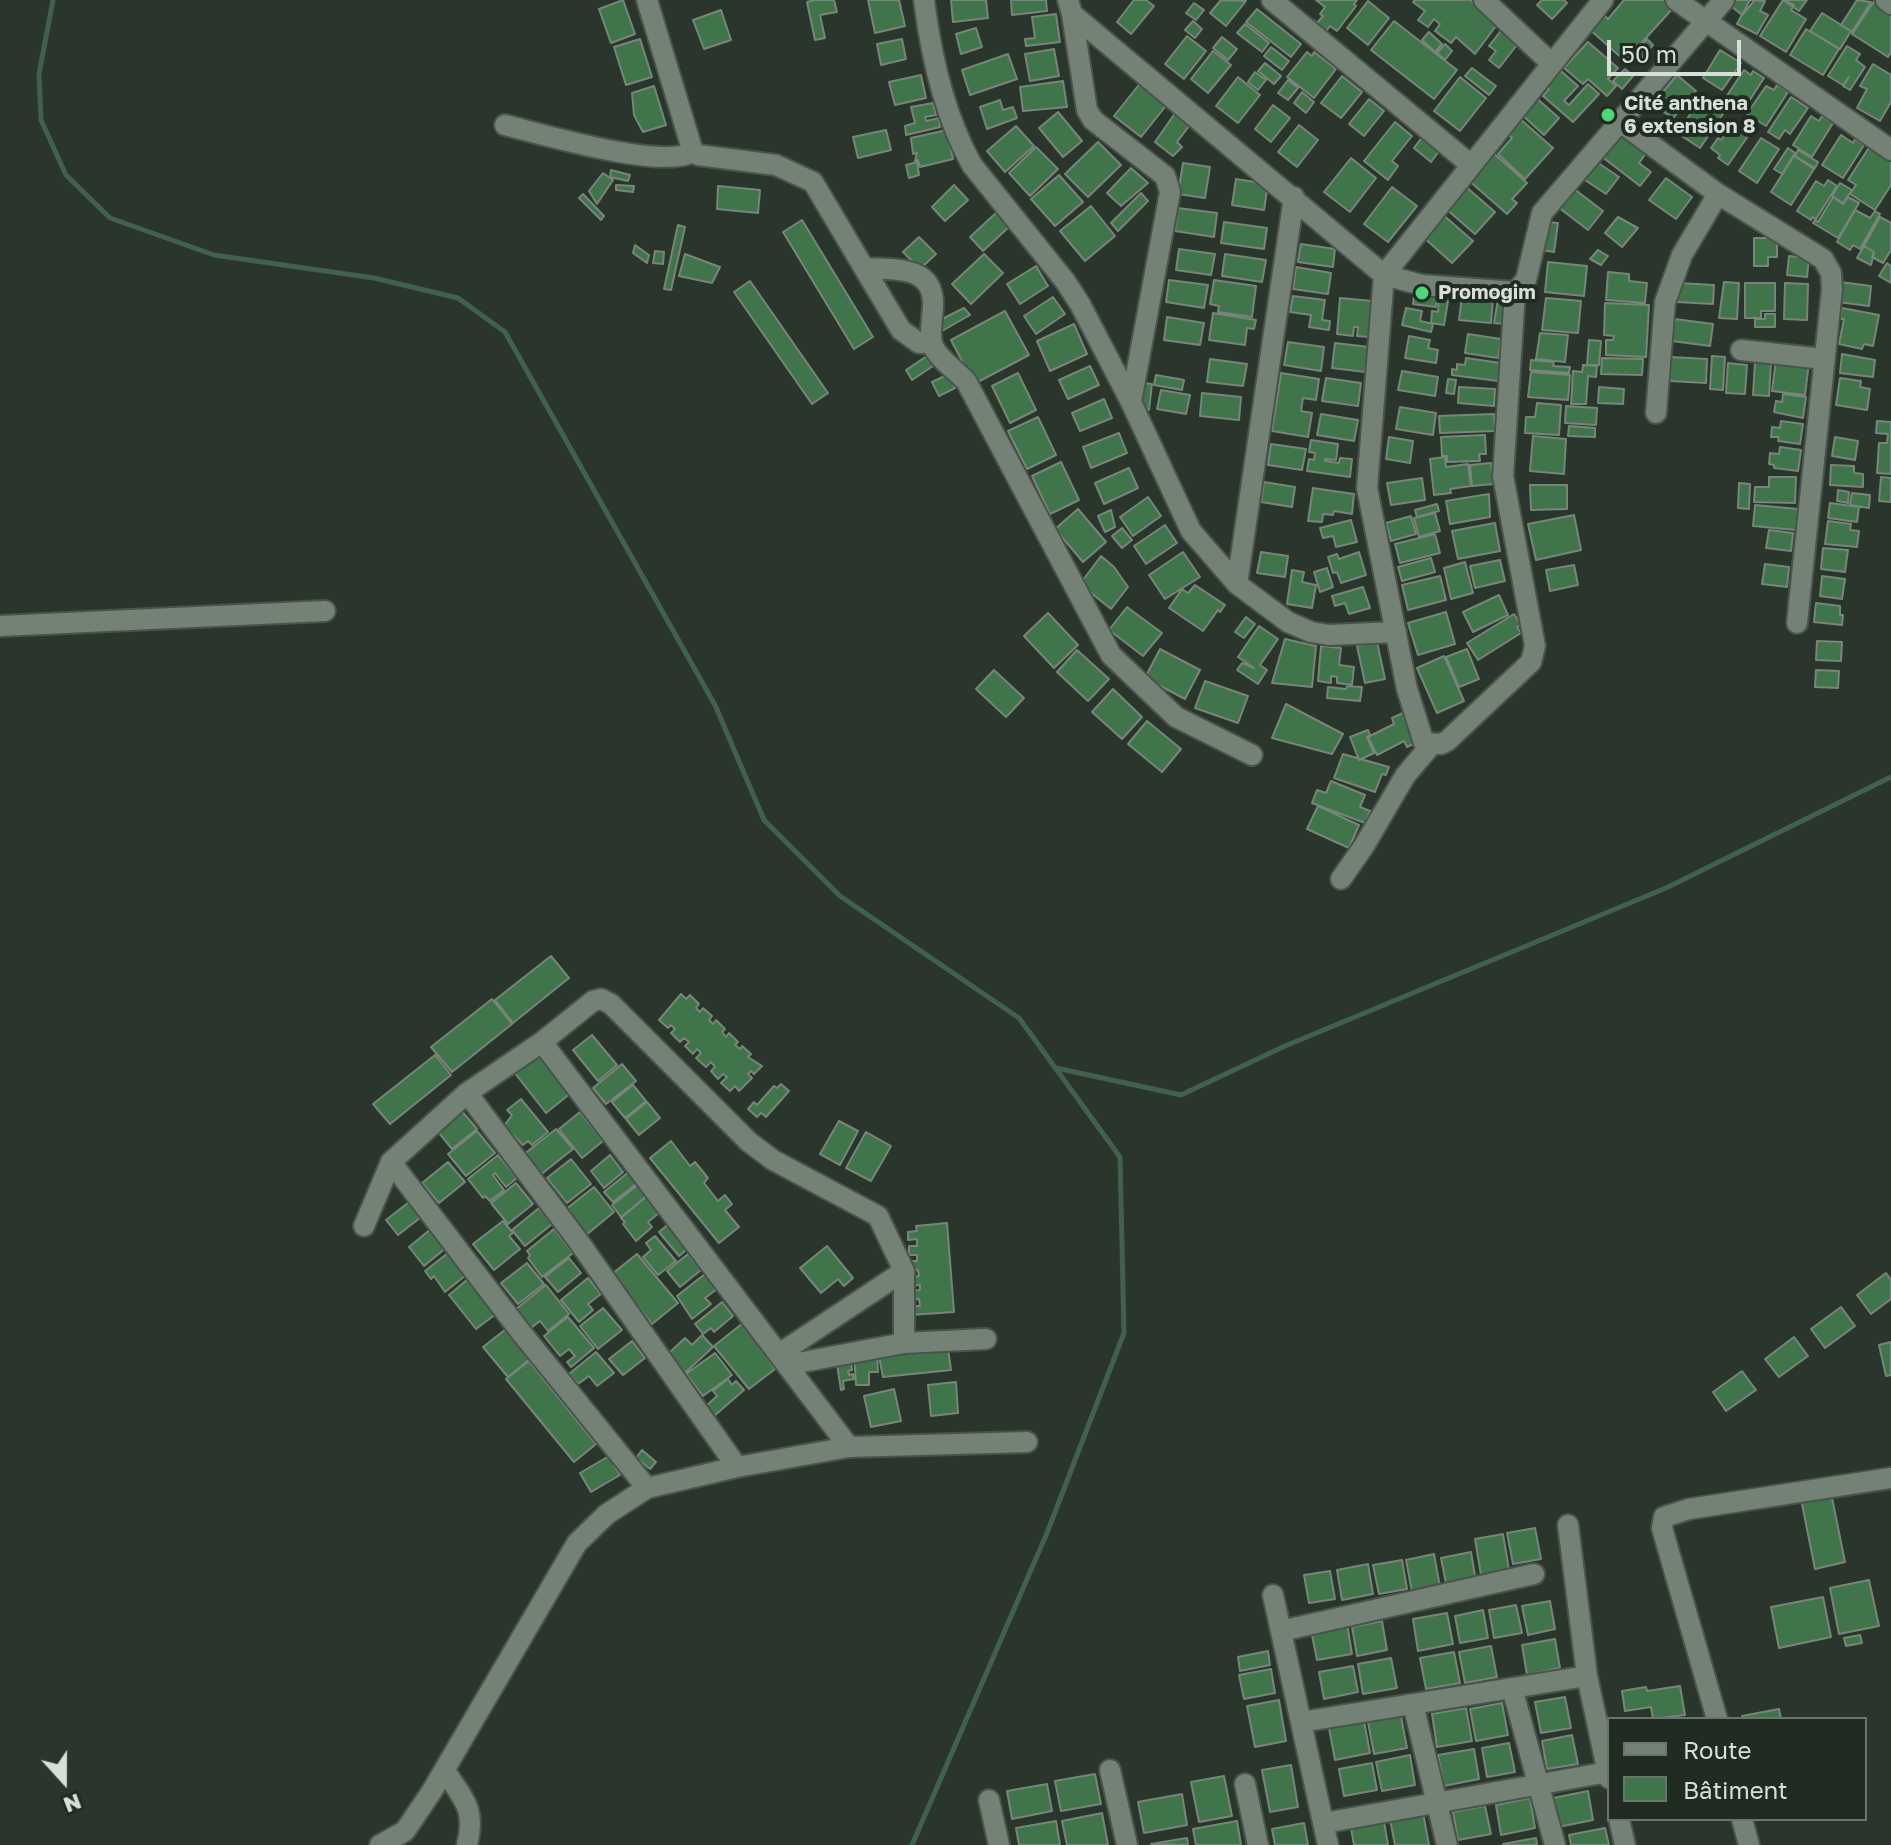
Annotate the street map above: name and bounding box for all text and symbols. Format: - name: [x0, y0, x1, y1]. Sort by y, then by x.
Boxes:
- scale bar: [1611, 24, 1745, 74]
- text: 50 m: [1621, 39, 1677, 68]
- place label: Cité anthena 6 extension 8: [1624, 92, 1755, 139]
- marker: Cité anthena 6 extension 8: [1599, 106, 1617, 124]
- place label: Promogim: [1438, 281, 1536, 305]
- marker: Promogim: [1413, 284, 1431, 302]
- legend: [1607, 1717, 1867, 1821]
- text: Route: [1683, 1735, 1752, 1764]
- north arrow: [24, 1741, 104, 1821]
- text: Bâtiment: [1683, 1775, 1788, 1804]
- text: N: [60, 1788, 85, 1819]

